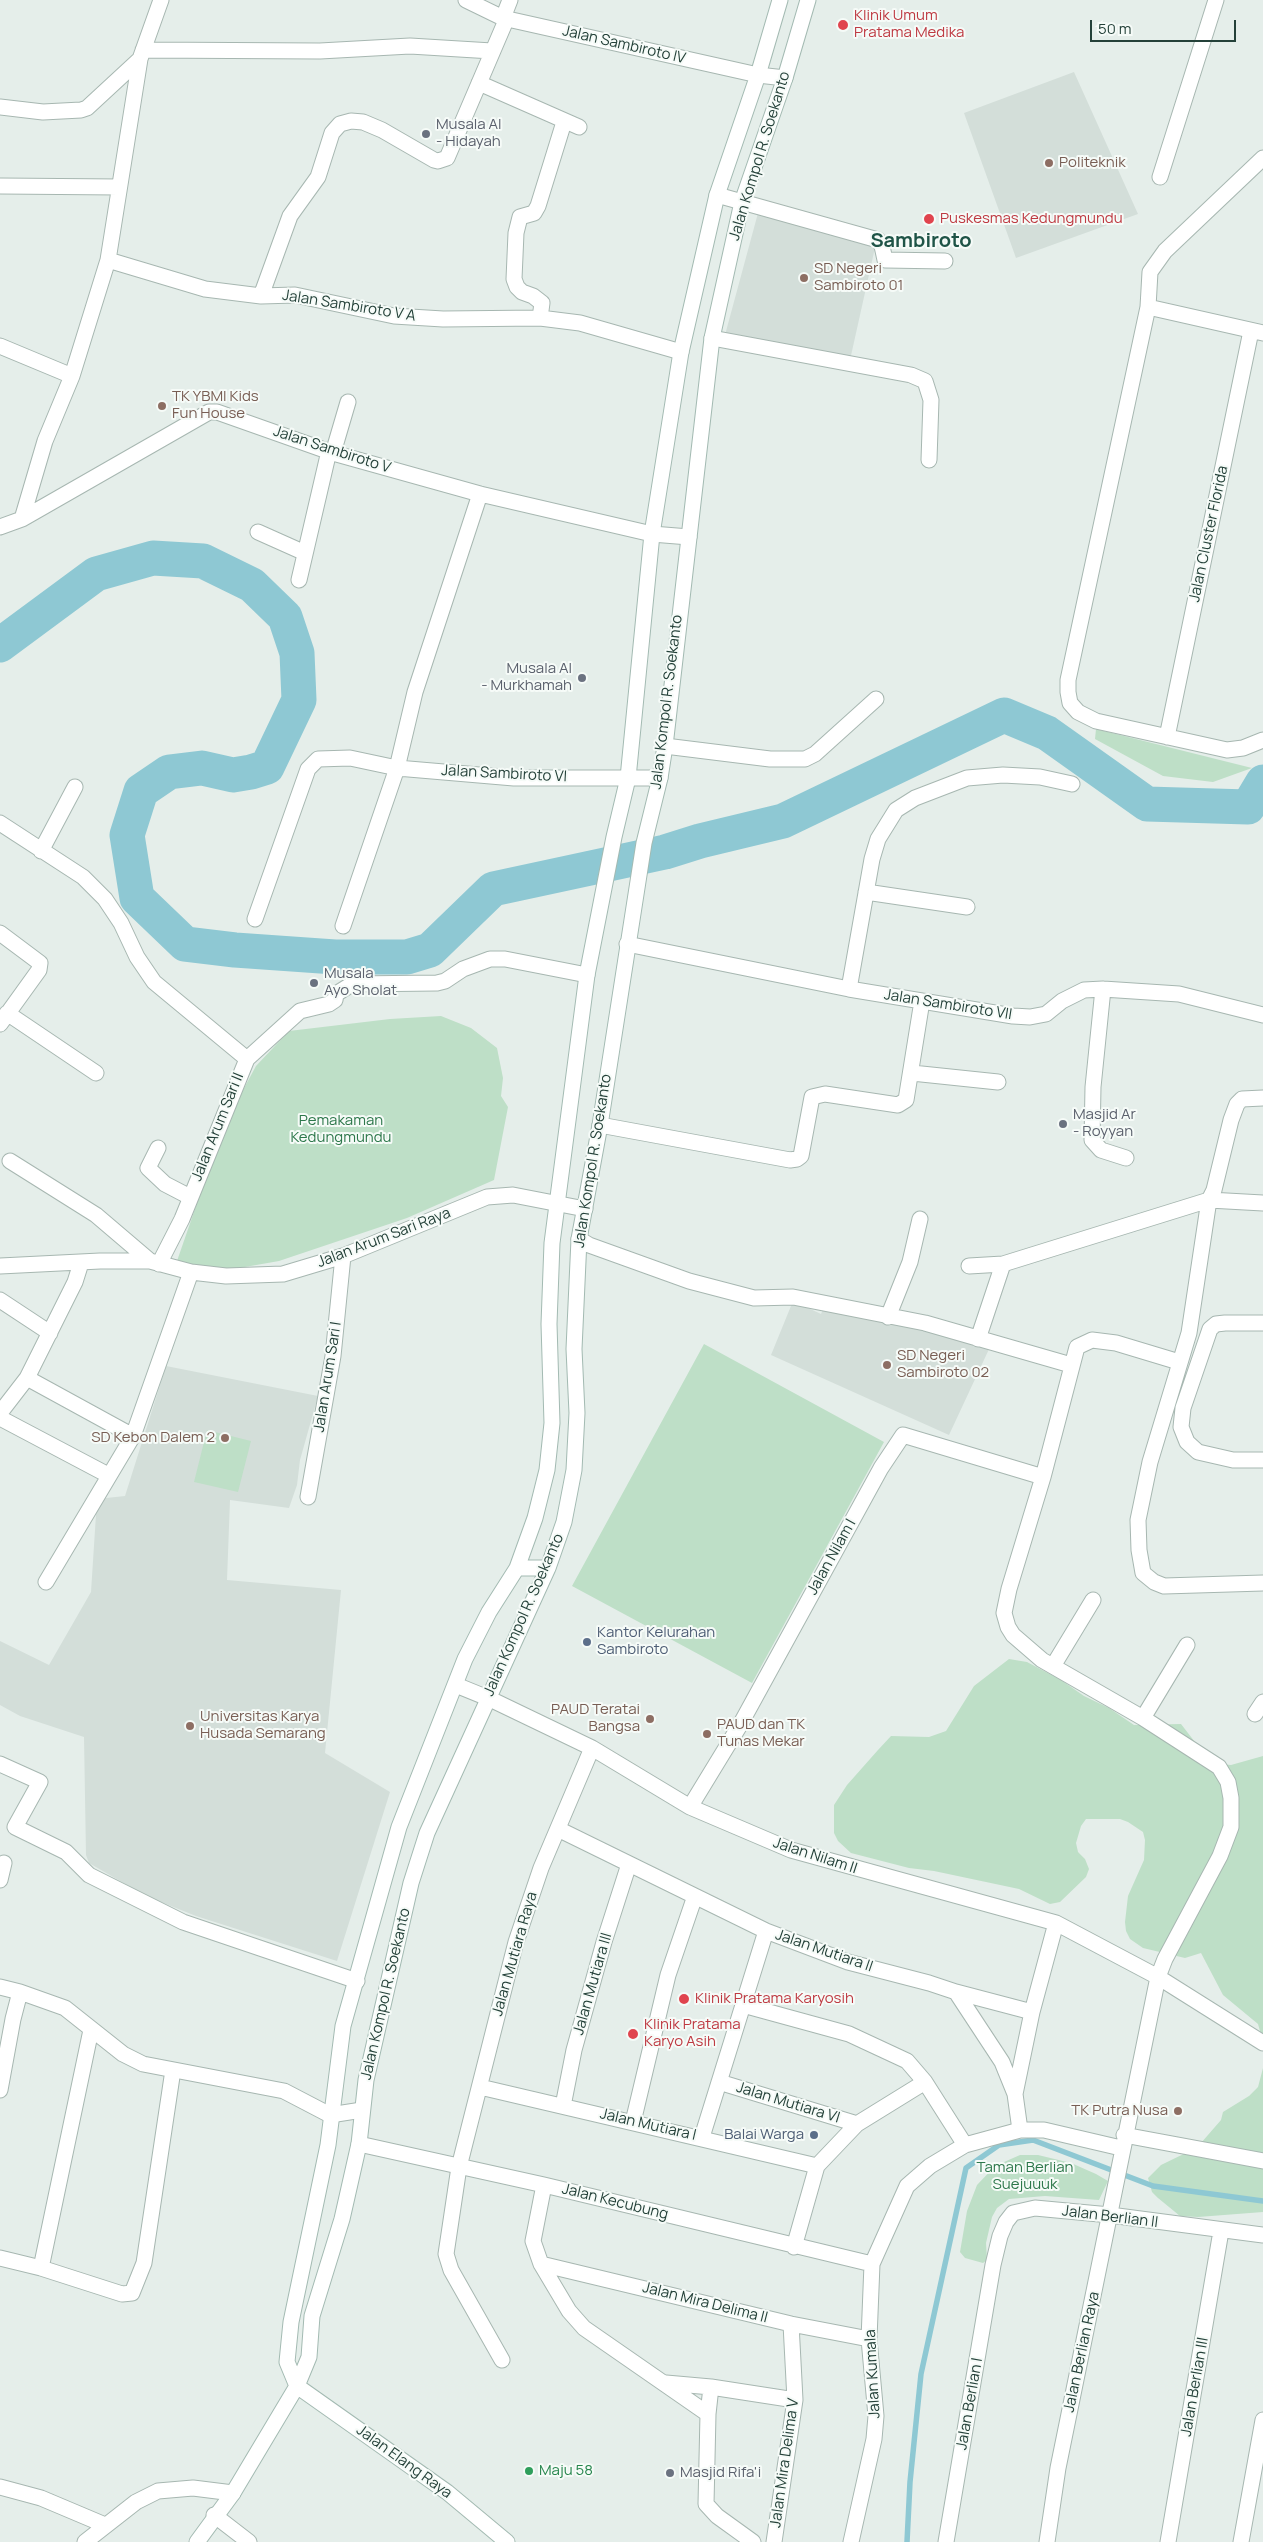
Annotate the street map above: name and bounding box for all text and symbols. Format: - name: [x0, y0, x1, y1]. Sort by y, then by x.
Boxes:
- place label: Klinik Umum Pratama Medika: [854, 7, 964, 42]
- scale bar: [1093, 10, 1239, 42]
- marker: Klinik Umum Pratama Medika: [836, 18, 850, 32]
- text: 50 m: [1098, 18, 1132, 39]
- street label: Jalan Sambiroto IV: [561, 22, 687, 68]
- street label: Jalan Kompol R. Soekanto: [726, 69, 794, 243]
- place label: Musala Al - Hidayah: [436, 116, 502, 151]
- marker: Musala Al - Hidayah: [420, 128, 432, 140]
- place label: Politeknik: [1059, 154, 1126, 172]
- marker: Politeknik: [1043, 157, 1055, 169]
- place label: Puskesmas Kedungmundu: [940, 210, 1123, 228]
- marker: Puskesmas Kedungmundu: [922, 212, 936, 226]
- district label: Sambiroto: [870, 229, 972, 253]
- place label: SD Negeri Sambiroto 01: [814, 260, 903, 295]
- marker: SD Negeri Sambiroto 01: [798, 272, 810, 284]
- street label: Jalan Sambiroto V A: [281, 287, 417, 325]
- place label: TK YBMI Kids Fun House: [172, 388, 259, 423]
- marker: TK YBMI Kids Fun House: [156, 400, 168, 412]
- street label: Jalan Sambiroto V: [271, 423, 393, 477]
- street label: Jalan Cluster Florida: [1186, 464, 1232, 604]
- street label: Jalan Kompol R. Soekanto: [647, 614, 687, 790]
- place label: Musala Al - Murkhamah: [481, 660, 572, 695]
- marker: Musala Al - Murkhamah: [576, 672, 588, 684]
- street label: Jalan Sambiroto VI: [441, 762, 567, 786]
- place label: Musala Ayo Sholat: [324, 965, 397, 1000]
- marker: Musala Ayo Sholat: [308, 977, 320, 989]
- street label: Jalan Sambiroto VII: [883, 986, 1013, 1024]
- street label: Jalan Arum Sari II: [188, 1070, 248, 1184]
- street label: Jalan Kompol R. Soekanto: [570, 1073, 616, 1249]
- place label: Masjid Ar - Royyan: [1073, 1106, 1136, 1141]
- park label: Pemakaman Kedungmundu: [291, 1112, 391, 1147]
- marker: Masjid Ar - Royyan: [1057, 1118, 1069, 1130]
- street label: Jalan Arum Sari Raya: [315, 1204, 453, 1272]
- street label: Jalan Arum Sari I: [310, 1320, 346, 1434]
- place label: SD Negeri Sambiroto 02: [897, 1347, 989, 1382]
- marker: SD Negeri Sambiroto 02: [881, 1359, 893, 1371]
- place label: SD Kebon Dalem 2: [91, 1429, 215, 1447]
- marker: SD Kebon Dalem 2: [219, 1432, 231, 1444]
- street label: Jalan Nilam I: [804, 1516, 860, 1598]
- street label: Jalan Kompol R. Soekanto: [480, 1531, 568, 1699]
- place label: Kantor Kelurahan Sambiroto: [597, 1624, 715, 1659]
- marker: Kantor Kelurahan Sambiroto: [581, 1636, 593, 1648]
- place label: PAUD Teratai Bangsa: [551, 1701, 640, 1736]
- place label: Universitas Karya Husada Semarang: [200, 1708, 326, 1743]
- marker: PAUD Teratai Bangsa: [644, 1713, 656, 1725]
- place label: PAUD dan TK Tunas Mekar: [717, 1716, 805, 1751]
- marker: Universitas Karya Husada Semarang: [184, 1720, 196, 1732]
- marker: PAUD dan TK Tunas Mekar: [701, 1728, 713, 1740]
- street label: Jalan Nilam II: [771, 1834, 859, 1878]
- street label: Jalan Mutiara Raya: [489, 1890, 541, 2018]
- street label: Jalan Kompol R. Soekanto: [357, 1906, 415, 2082]
- street label: Jalan Mutiara II: [773, 1926, 875, 1976]
- street label: Jalan Mutiara III: [570, 1931, 616, 2037]
- place label: Klinik Pratama Karyosih: [695, 1990, 854, 2008]
- marker: Klinik Pratama Karyosih: [677, 1992, 691, 2006]
- place label: Klinik Pratama Karyo Asih: [644, 2016, 741, 2051]
- marker: Klinik Pratama Karyo Asih: [626, 2027, 640, 2041]
- street label: Jalan Mutiara VI: [734, 2079, 842, 2127]
- place label: TK Putra Nusa: [1071, 2102, 1168, 2120]
- street label: Jalan Mutiara I: [598, 2105, 698, 2145]
- marker: TK Putra Nusa: [1172, 2105, 1184, 2117]
- place label: Balai Warga: [724, 2126, 804, 2144]
- marker: Balai Warga: [808, 2129, 820, 2141]
- park label: Taman Berlian Suejuuuk: [977, 2159, 1073, 2194]
- street label: Jalan Kecubung: [560, 2180, 670, 2224]
- street label: Jalan Berlian II: [1061, 2202, 1159, 2232]
- street label: Jalan Mira Delima II: [640, 2279, 770, 2327]
- street label: Jalan Berlian Raya: [1060, 2290, 1104, 2414]
- street label: Jalan Kumala: [862, 2329, 884, 2419]
- street label: Jalan Berlian III: [1177, 2336, 1213, 2438]
- street label: Jalan Berlian I: [953, 2357, 987, 2451]
- street label: Jalan Mira Delima V: [767, 2397, 803, 2529]
- street label: Jalan Elang Raya: [353, 2421, 455, 2503]
- place label: Maju 58: [539, 2462, 593, 2480]
- place label: Masjid Rifa'i: [680, 2464, 761, 2482]
- marker: Maju 58: [523, 2465, 535, 2477]
- marker: Masjid Rifa'i: [664, 2467, 676, 2479]

